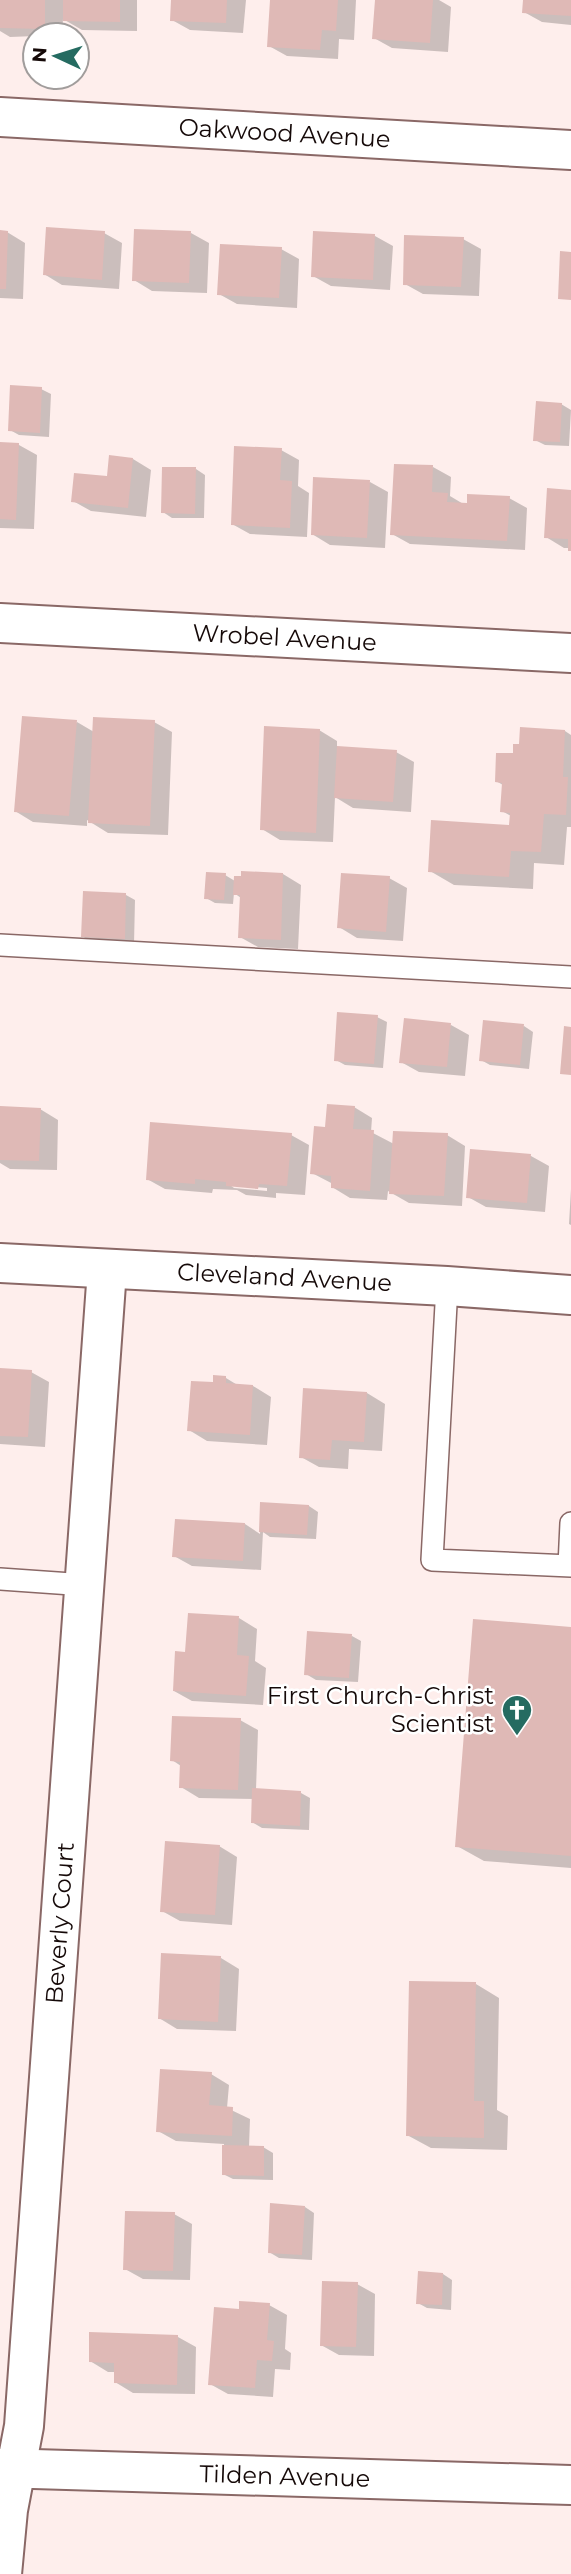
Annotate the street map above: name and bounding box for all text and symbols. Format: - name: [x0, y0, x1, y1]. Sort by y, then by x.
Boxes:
- north arrow: [21, 21, 91, 91]
- text: N: [28, 46, 52, 63]
- street label: Oakwood Avenue: [178, 112, 391, 154]
- street label: Wrobel Avenue: [192, 618, 377, 657]
- street label: Cleveland Avenue: [177, 1257, 393, 1297]
- place label: First Church-Christ Scientist: [267, 1681, 494, 1738]
- church icon: First Church-Christ Scientist: [500, 1693, 534, 1737]
- street label: Beverly Court: [39, 1841, 80, 2005]
- street label: Tilden Avenue: [199, 2459, 371, 2493]

